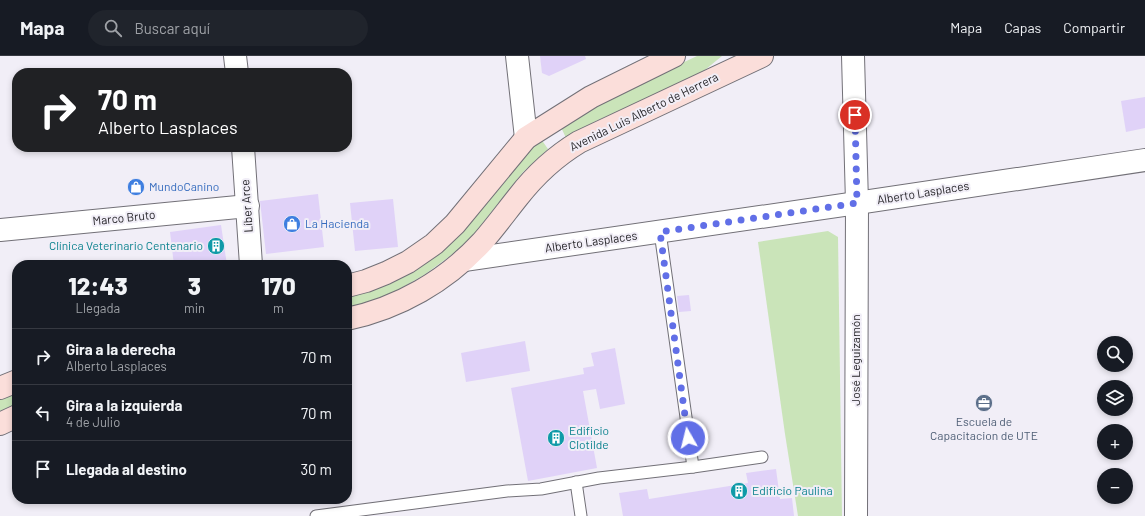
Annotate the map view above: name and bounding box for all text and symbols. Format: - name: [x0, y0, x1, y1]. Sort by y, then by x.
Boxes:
- search box: [88, 10, 368, 46]
- text: Mapa: [20, 16, 64, 39]
- icon: search: [102, 17, 124, 39]
- text: Buscar aquí: [134, 19, 210, 37]
- text: Mapa: [950, 19, 982, 36]
- text: Capas: [1004, 19, 1041, 36]
- text: Compartir: [1063, 19, 1125, 36]
- street label: Avenida Luis Alberto de Herrera: [567, 69, 720, 153]
- text: 70 m: [98, 82, 157, 116]
- icon: right: [32, 84, 84, 136]
- pin: [838, 98, 872, 132]
- icon: arrive: [844, 104, 866, 126]
- text: Alberto Lasplaces: [98, 116, 238, 138]
- shop icon: MundoCanino: [126, 177, 146, 197]
- street label: Alberto Lasplaces: [876, 178, 970, 206]
- place label: MundoCanino: [149, 179, 219, 193]
- street label: Líber Arce: [237, 179, 255, 233]
- street label: Marco Bruto: [92, 207, 156, 227]
- shop icon: La Hacienda: [282, 214, 302, 234]
- place label: La Hacienda: [305, 216, 369, 230]
- street label: Alberto Lasplaces: [544, 228, 638, 254]
- building icon: Clínica Veterinario Centenario: [206, 236, 226, 256]
- place label: Clínica Veterinario Centenario: [49, 238, 203, 252]
- text: 12:43: [68, 271, 128, 300]
- text: 3: [188, 271, 201, 300]
- text: 170: [261, 271, 296, 300]
- text: Llegada: [76, 300, 120, 316]
- text: min: [184, 300, 205, 316]
- text: m: [273, 300, 284, 316]
- street label: José Leguizamón: [848, 314, 862, 406]
- map controls: [1097, 336, 1133, 504]
- button: search: [1097, 336, 1133, 372]
- text: Gira a la derecha: [66, 340, 176, 358]
- icon: right: [32, 346, 54, 368]
- text: 70 m: [301, 348, 332, 366]
- text: Alberto Lasplaces: [66, 358, 167, 374]
- button: layers: [1097, 380, 1133, 416]
- office icon: Escuela de Capacitacion de UTE: [974, 393, 994, 413]
- text: Gira a la izquierda: [66, 396, 182, 414]
- icon: left: [32, 402, 54, 424]
- text: 70 m: [301, 404, 332, 422]
- text: 4 de Julio: [66, 414, 120, 430]
- place label: Escuela de Capacitacion de UTE: [930, 414, 1038, 442]
- position arrow: [667, 417, 709, 459]
- place label: Edificio Clotilde: [569, 423, 609, 451]
- button: +: [1097, 424, 1133, 460]
- building icon: Edificio Clotilde: [546, 428, 566, 448]
- icon: arrive: [32, 458, 54, 480]
- text: Llegada al destino: [66, 460, 187, 478]
- text: 30 m: [300, 460, 332, 478]
- button: −: [1097, 468, 1133, 504]
- building icon: Edificio Paulina: [729, 481, 749, 501]
- place label: Edificio Paulina: [752, 483, 833, 497]

